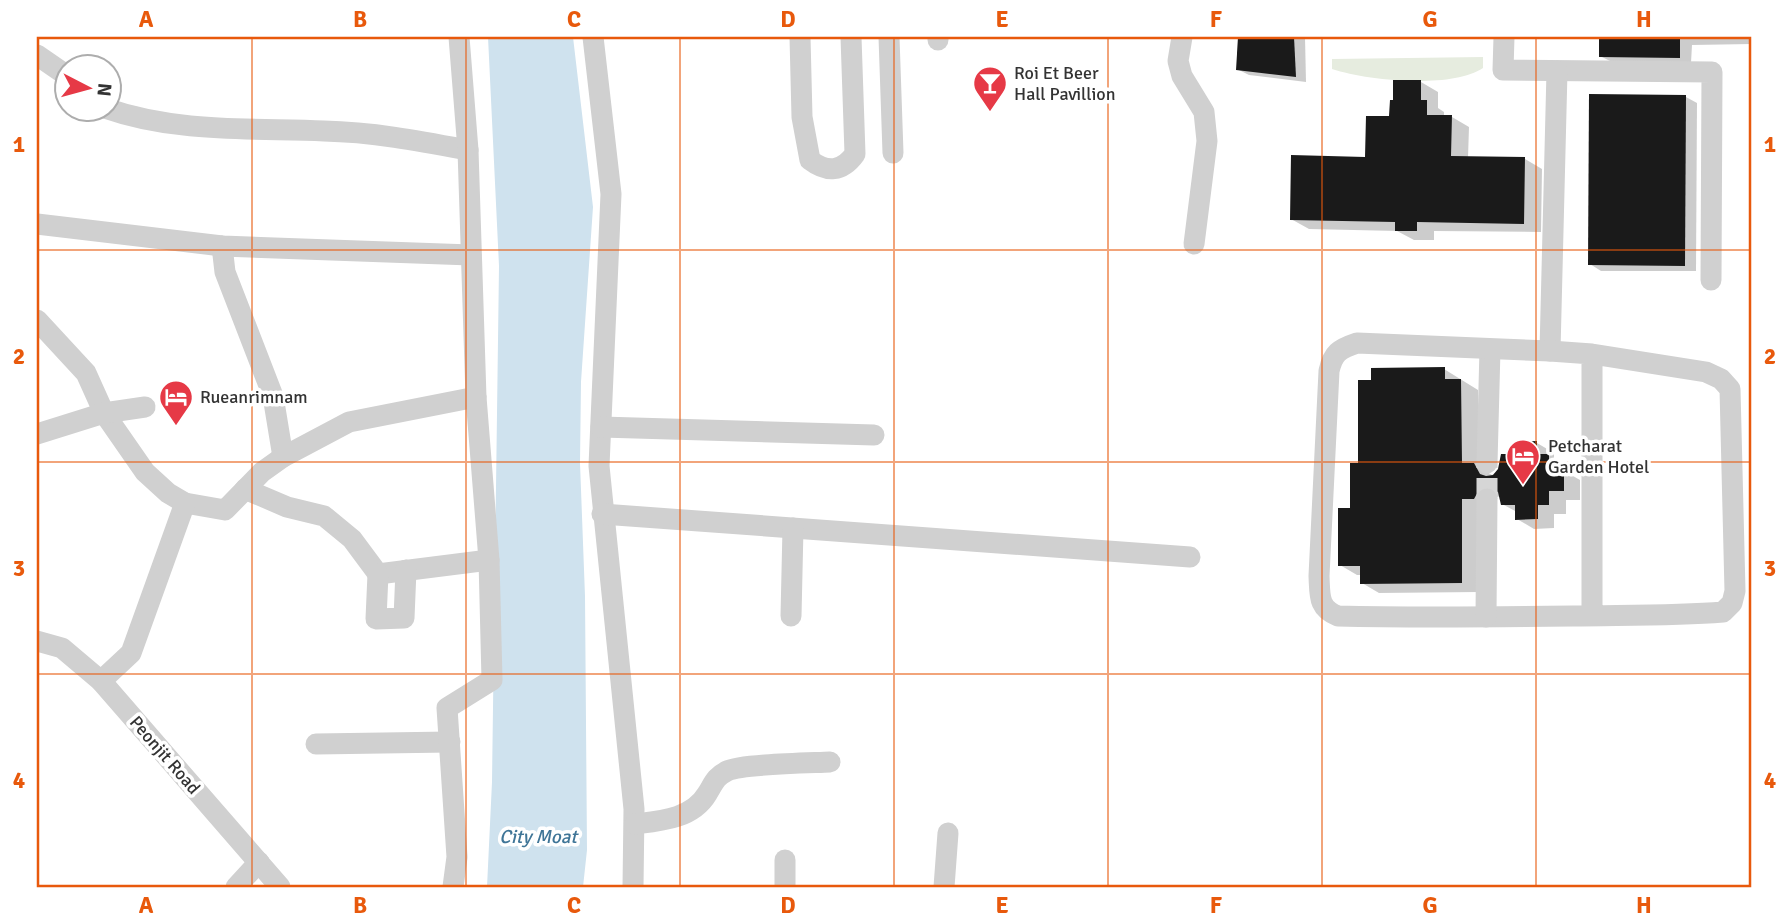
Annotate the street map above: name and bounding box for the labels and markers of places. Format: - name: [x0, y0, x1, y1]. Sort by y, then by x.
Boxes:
- place label: Roi Et Beer Hall Pavillion: [1014, 62, 1115, 105]
- bar icon: Roi Et Beer Hall Pavillion: [971, 64, 1009, 113]
- hotel icon: Rueanrimnam: [157, 378, 195, 427]
- place label: Rueanrimnam: [200, 386, 308, 408]
- place label: Petcharat Garden Hotel: [1548, 435, 1649, 478]
- hotel icon: Petcharat Garden Hotel: [1504, 437, 1542, 486]

